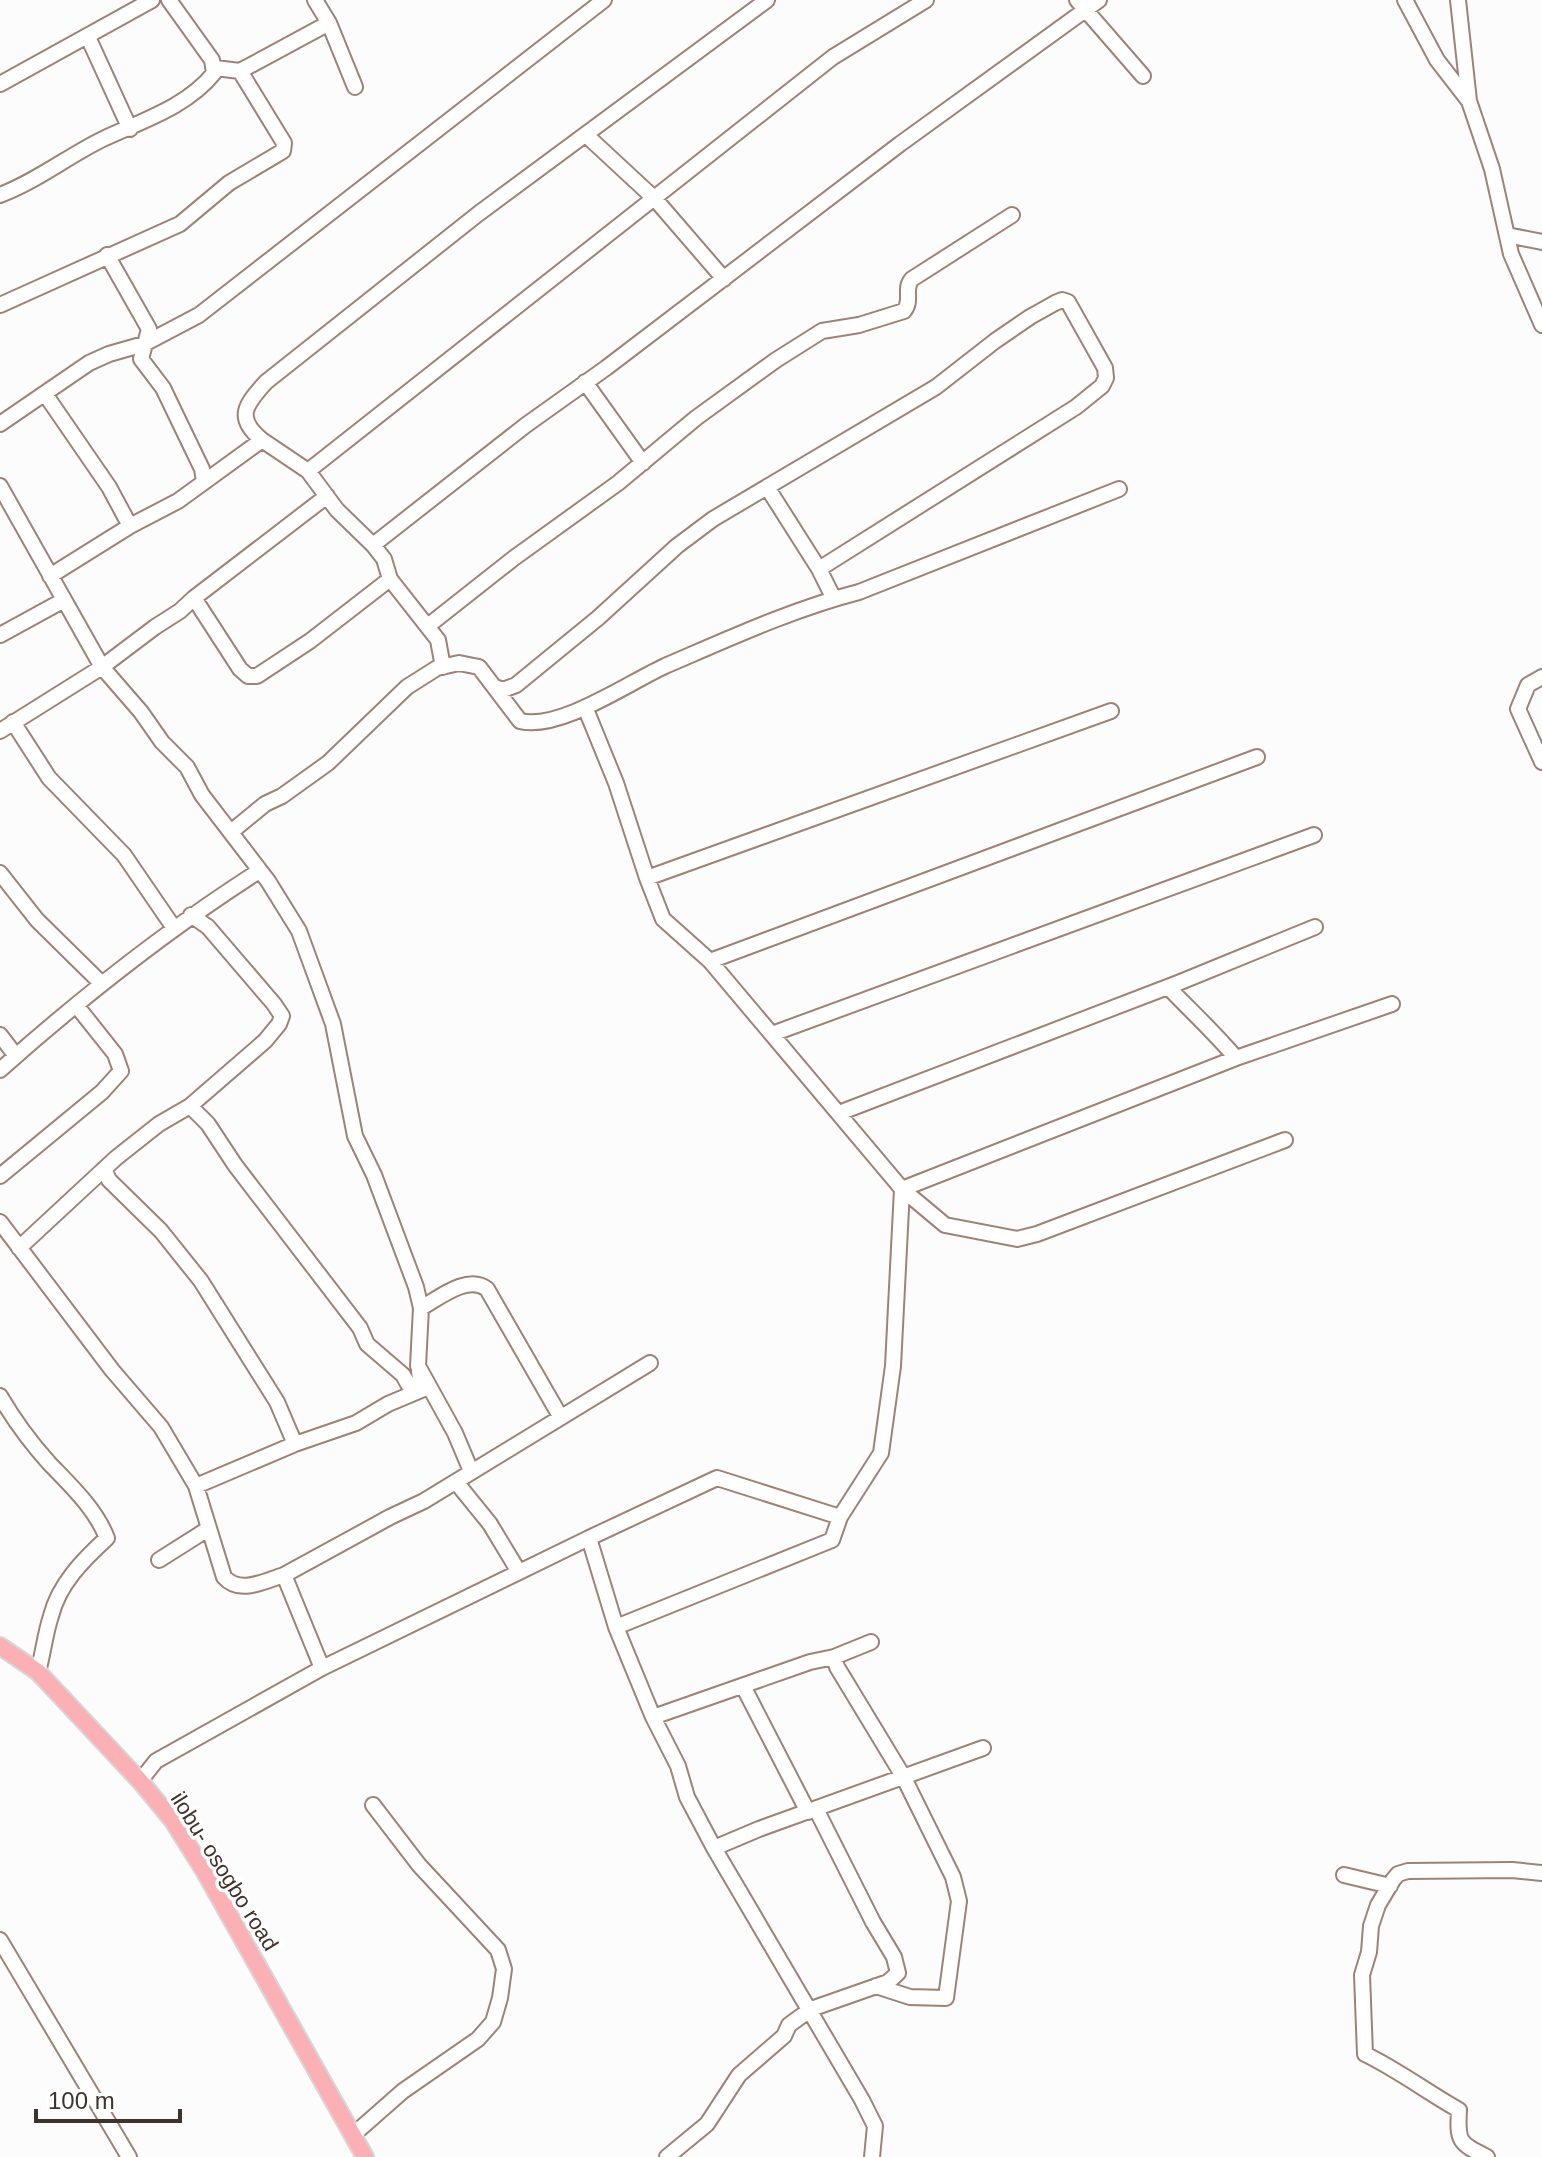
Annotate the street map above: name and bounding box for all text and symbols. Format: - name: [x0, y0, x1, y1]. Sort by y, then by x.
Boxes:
- street label: ilobu- osogbo road: [166, 1787, 283, 1955]
- scale bar: [36, 2073, 180, 2123]
- text: 100 m: [48, 2087, 115, 2114]

